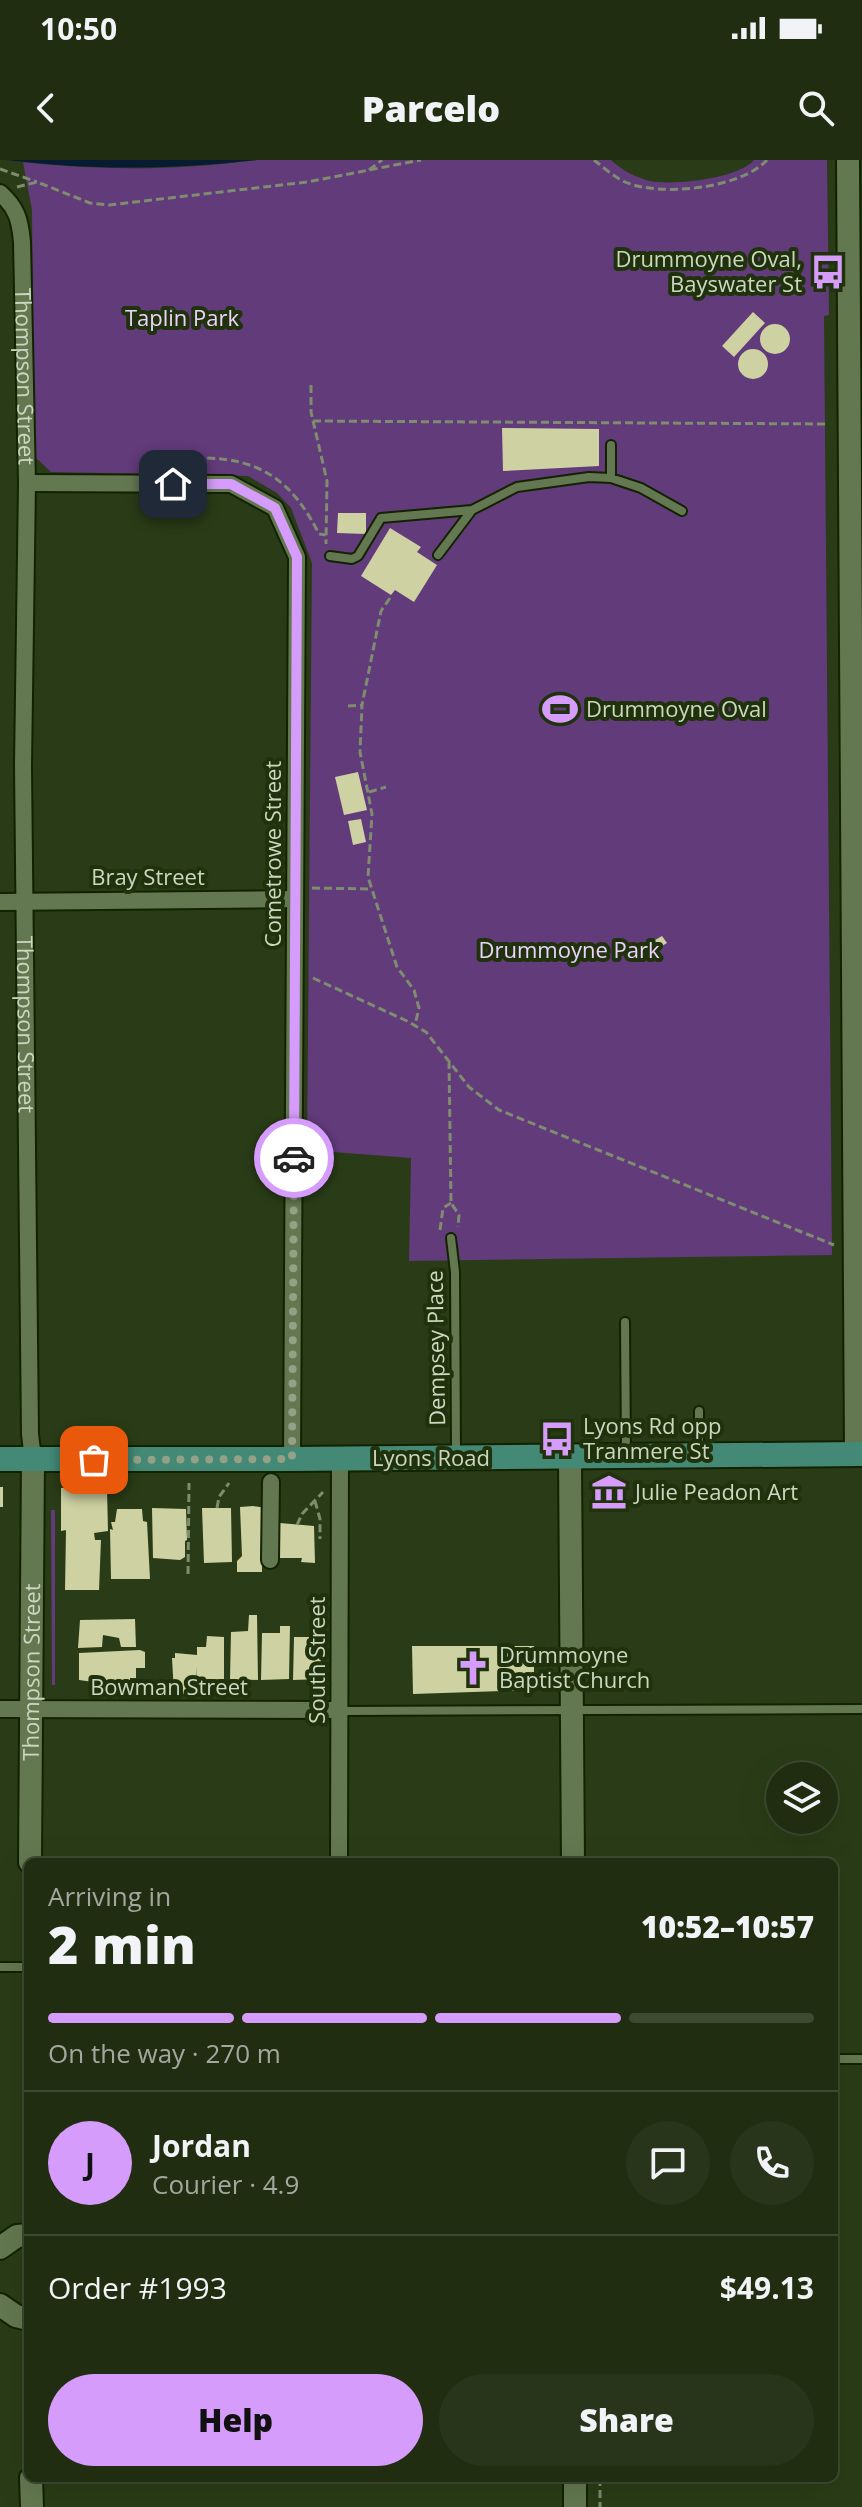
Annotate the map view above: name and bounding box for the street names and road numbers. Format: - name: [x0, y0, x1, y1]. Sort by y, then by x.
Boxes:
- street label: Thompson Street: [9, 288, 43, 466]
- street label: Cometrowe Street: [257, 761, 287, 947]
- street label: Bray Street: [91, 861, 205, 891]
- street label: Thompson Street: [11, 936, 43, 1113]
- street label: Dempsey Place: [419, 1270, 451, 1426]
- street label: Lyons Road: [372, 1442, 490, 1472]
- street label: Thompson Street: [15, 1583, 46, 1761]
- street label: South Street: [301, 1596, 331, 1724]
- street label: Bowman Street: [90, 1671, 248, 1701]

